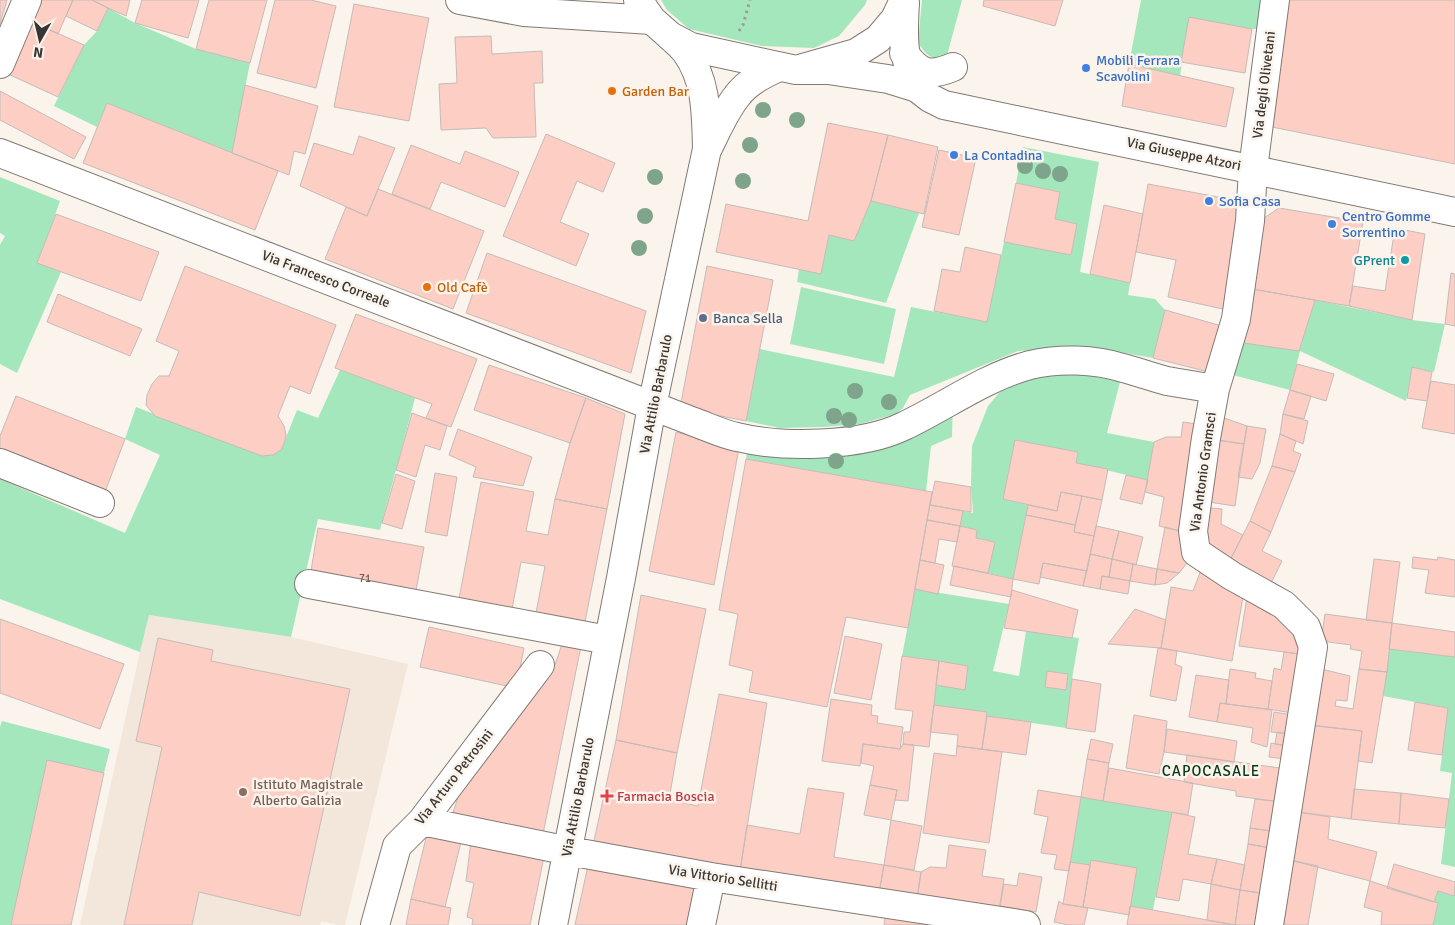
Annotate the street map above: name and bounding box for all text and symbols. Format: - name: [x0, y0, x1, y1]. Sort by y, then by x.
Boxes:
- north arrow: [15, 15, 65, 65]
- street label: Via degli Olivetani: [1249, 30, 1279, 140]
- text: N: [32, 43, 44, 61]
- place label: Mobili Ferrara Scavolini: [1096, 52, 1180, 85]
- marker: Mobili Ferrara Scavolini: [1080, 62, 1092, 74]
- place label: Garden Bar: [622, 83, 690, 100]
- marker: Garden Bar: [606, 85, 618, 97]
- street label: Via Giuseppe Atzori: [1125, 134, 1243, 174]
- place label: La Contadina: [964, 147, 1042, 164]
- marker: La Contadina: [948, 149, 960, 161]
- place label: Sofia Casa: [1219, 193, 1281, 210]
- marker: Sofia Casa: [1203, 195, 1215, 207]
- place label: Centro Gomme Sorrentino: [1342, 208, 1431, 241]
- marker: Centro Gomme Sorrentino: [1326, 218, 1338, 230]
- street label: Via Francesco Correale: [259, 247, 393, 311]
- place label: GPrent: [1354, 252, 1395, 269]
- marker: GPrent: [1399, 254, 1411, 266]
- place label: Old Cafè: [437, 279, 488, 296]
- marker: Old Cafè: [421, 281, 433, 293]
- place label: Banca Sella: [713, 310, 783, 327]
- marker: Banca Sella: [697, 312, 709, 324]
- street label: Via Attilio Barbarulo: [636, 333, 676, 455]
- street label: Via Antonio Gramsci: [1186, 411, 1220, 533]
- house number: 71: [359, 572, 371, 585]
- street label: Via Arturo Petrosini: [411, 726, 497, 828]
- street label: Via Attilio Barbarulo: [558, 736, 598, 858]
- district label: CAPOCASALE: [1162, 762, 1260, 780]
- place label: Istituto Magistrale Alberto Galizia: [253, 776, 363, 809]
- marker: Istituto Magistrale Alberto Galizia: [237, 786, 249, 798]
- place label: Farmacia Boscia: [617, 788, 715, 805]
- marker: Farmacia Boscia: [601, 790, 613, 802]
- street label: Via Vittorio Sellitti: [667, 861, 779, 895]

